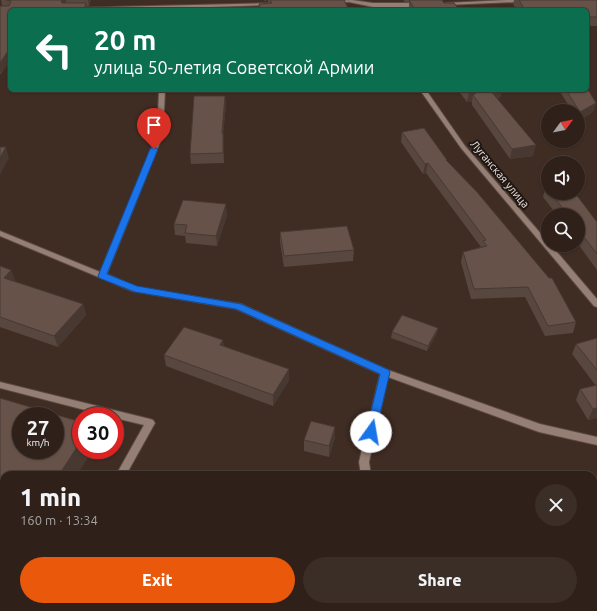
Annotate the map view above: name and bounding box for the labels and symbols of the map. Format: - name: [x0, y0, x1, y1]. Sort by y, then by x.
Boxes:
- north arrow: [541, 104, 585, 148]
- pin: [137, 108, 171, 149]
- street label: Луганская улица: [468, 138, 532, 210]
- speed limit sign: 30: [72, 407, 124, 459]
- position arrow: [350, 411, 392, 453]

